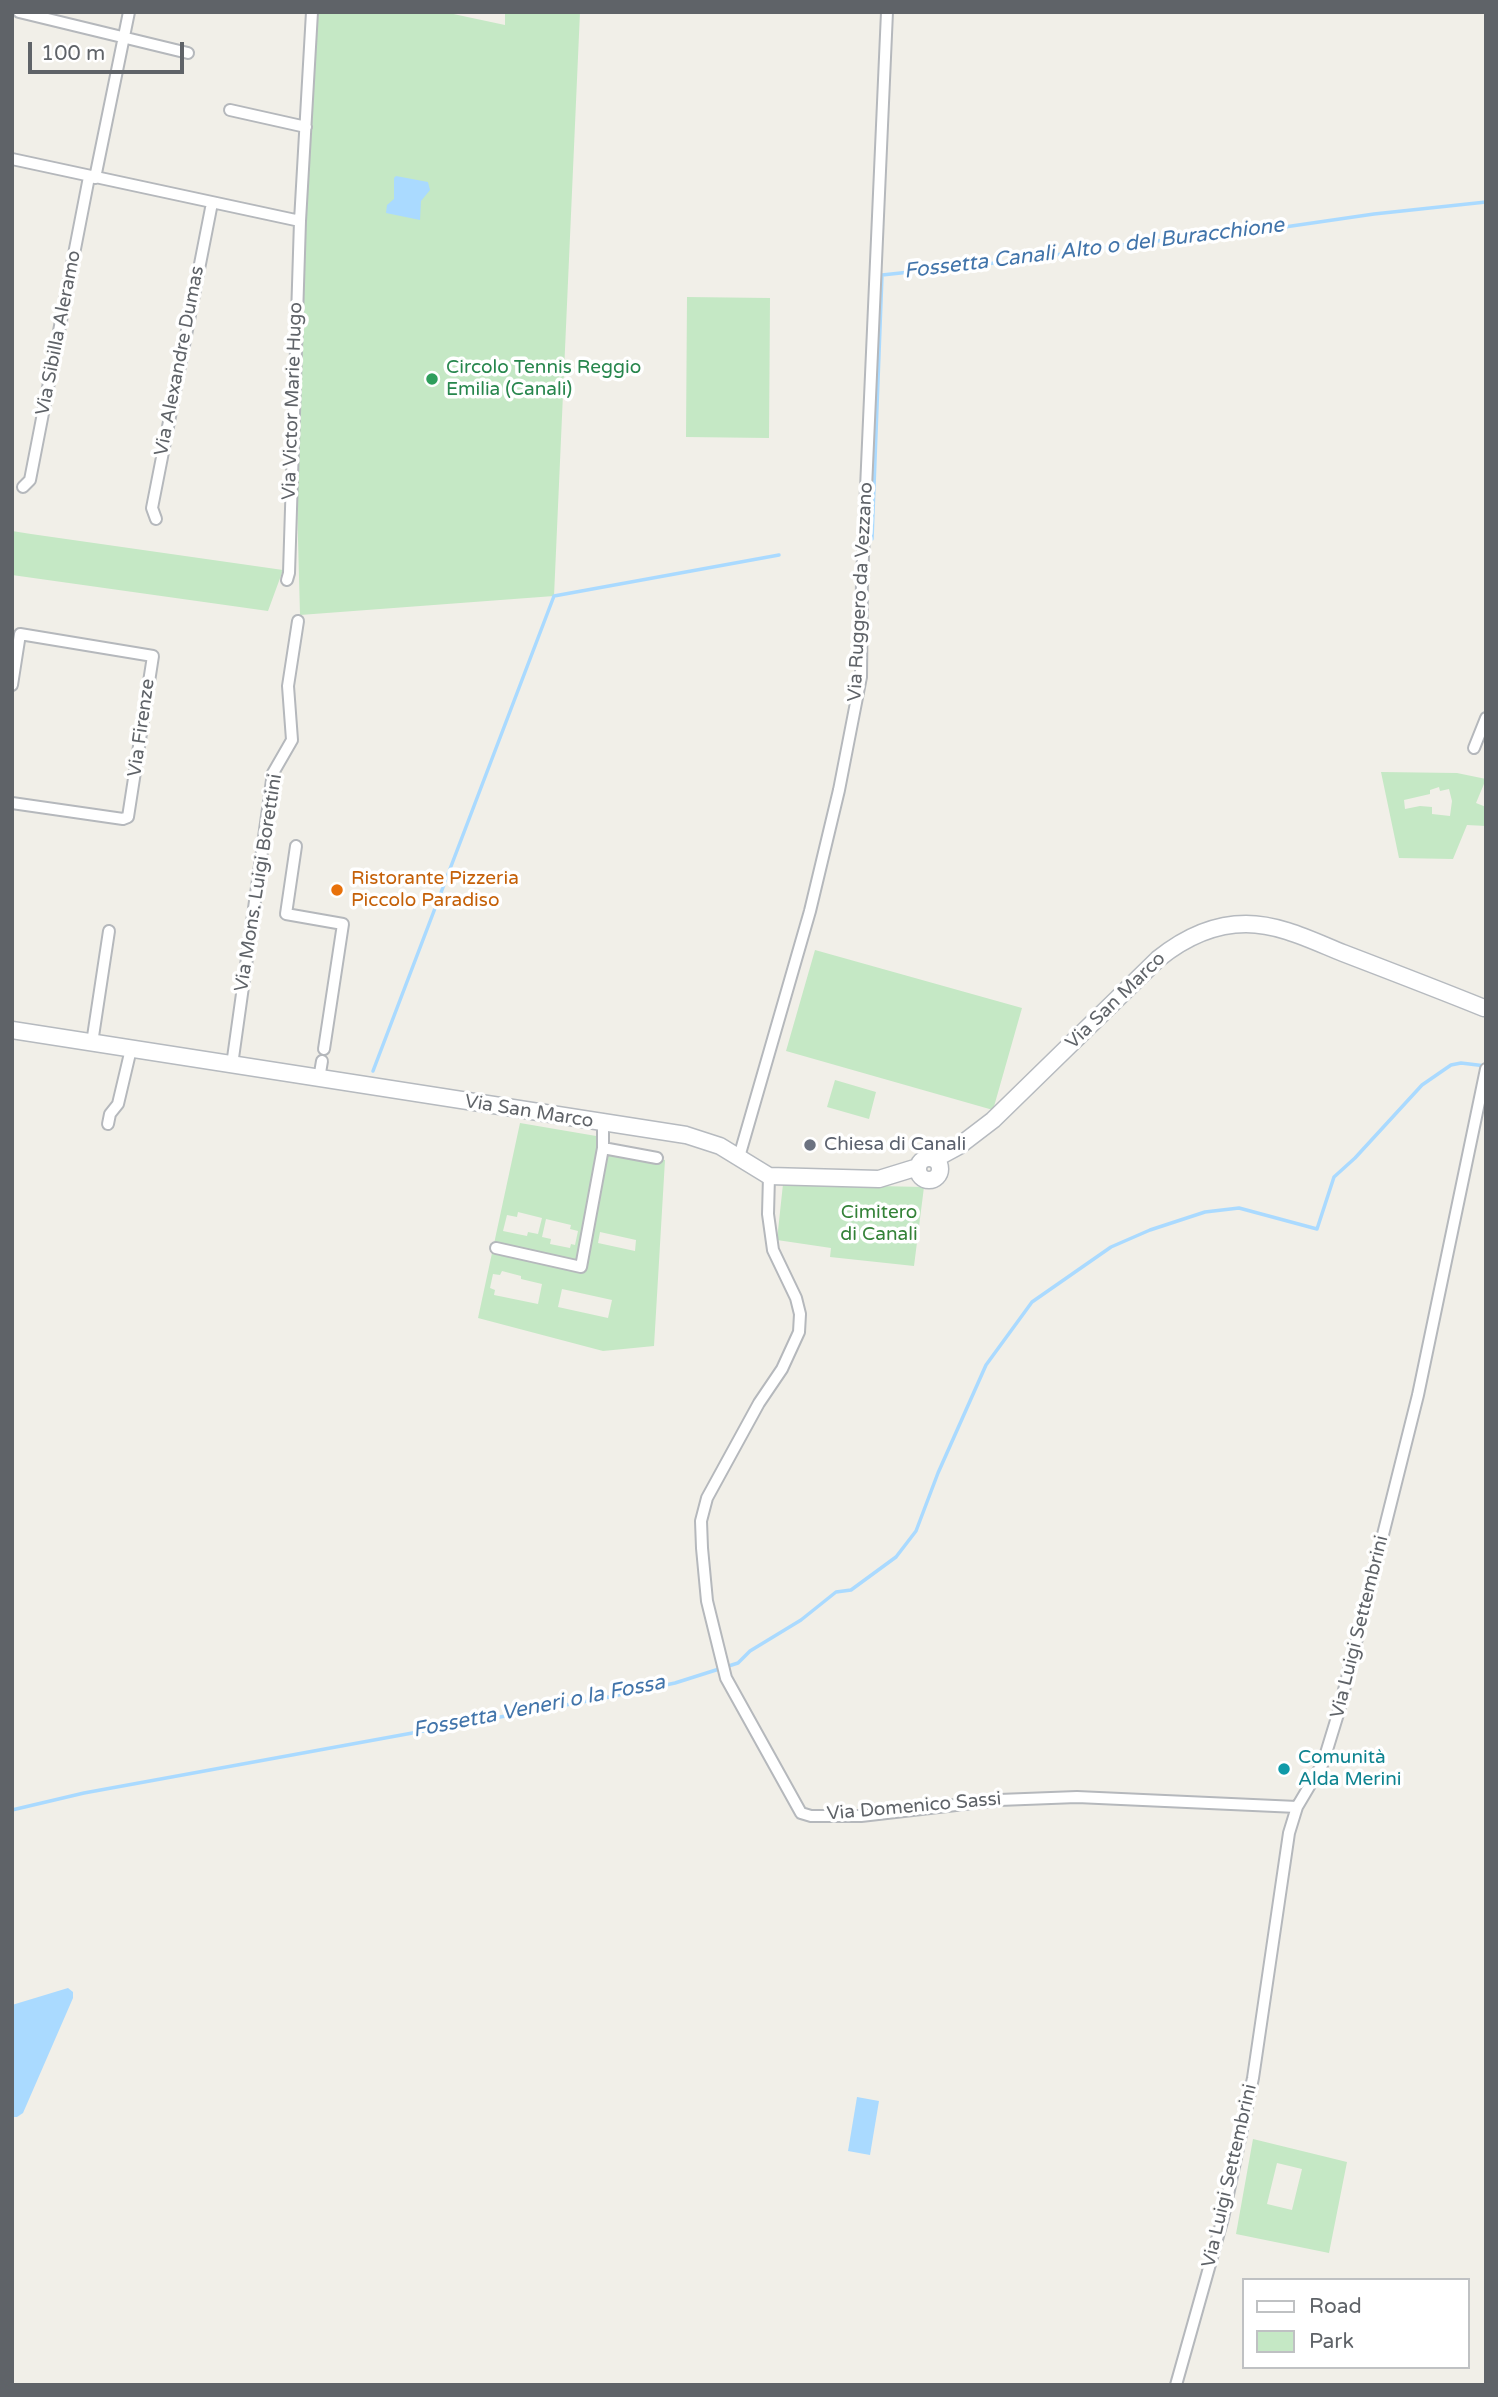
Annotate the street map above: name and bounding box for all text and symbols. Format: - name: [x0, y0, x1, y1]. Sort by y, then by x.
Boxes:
- scale bar: [32, 28, 187, 72]
- text: 100 m: [41, 41, 105, 66]
- water label: Fossetta Canali Alto o del Buracchione: [903, 213, 1285, 285]
- street label: Via Sibilla Aleramo: [32, 248, 86, 418]
- street label: Via Alexandre Dumas: [150, 264, 210, 458]
- street label: Via Victor Marie Hugo: [278, 302, 308, 500]
- place label: Circolo Tennis Reggio Emilia (Canali): [446, 357, 641, 401]
- marker: Circolo Tennis Reggio Emilia (Canali): [424, 371, 440, 387]
- street label: Via Ruggero da Vezzano: [844, 482, 878, 702]
- street label: Via Firenze: [124, 677, 160, 779]
- street label: Via Mons. Luigi Borettini: [231, 772, 287, 994]
- place label: Ristorante Pizzeria Piccolo Paradiso: [351, 868, 519, 912]
- marker: Ristorante Pizzeria Piccolo Paradiso: [329, 882, 345, 898]
- street label: Via San Marco: [1061, 948, 1171, 1054]
- street label: Via San Marco: [463, 1091, 595, 1133]
- place label: Chiesa di Canali: [824, 1134, 966, 1156]
- marker: Chiesa di Canali: [802, 1137, 818, 1153]
- park label: Cimitero di Canali: [840, 1202, 918, 1246]
- street label: Via Luigi Settembrini: [1326, 1533, 1394, 1721]
- water label: Fossetta Veneri o la Fossa: [411, 1670, 667, 1744]
- place label: Comunità Alda Merini: [1298, 1747, 1402, 1791]
- marker: Comunità Alda Merini: [1276, 1761, 1292, 1777]
- street label: Via Domenico Sassi: [826, 1788, 1002, 1826]
- street label: Via Luigi Settembrini: [1198, 2082, 1262, 2270]
- legend: [1242, 2278, 1470, 2369]
- text: Road: [1309, 2294, 1362, 2319]
- text: Park: [1309, 2329, 1354, 2354]

